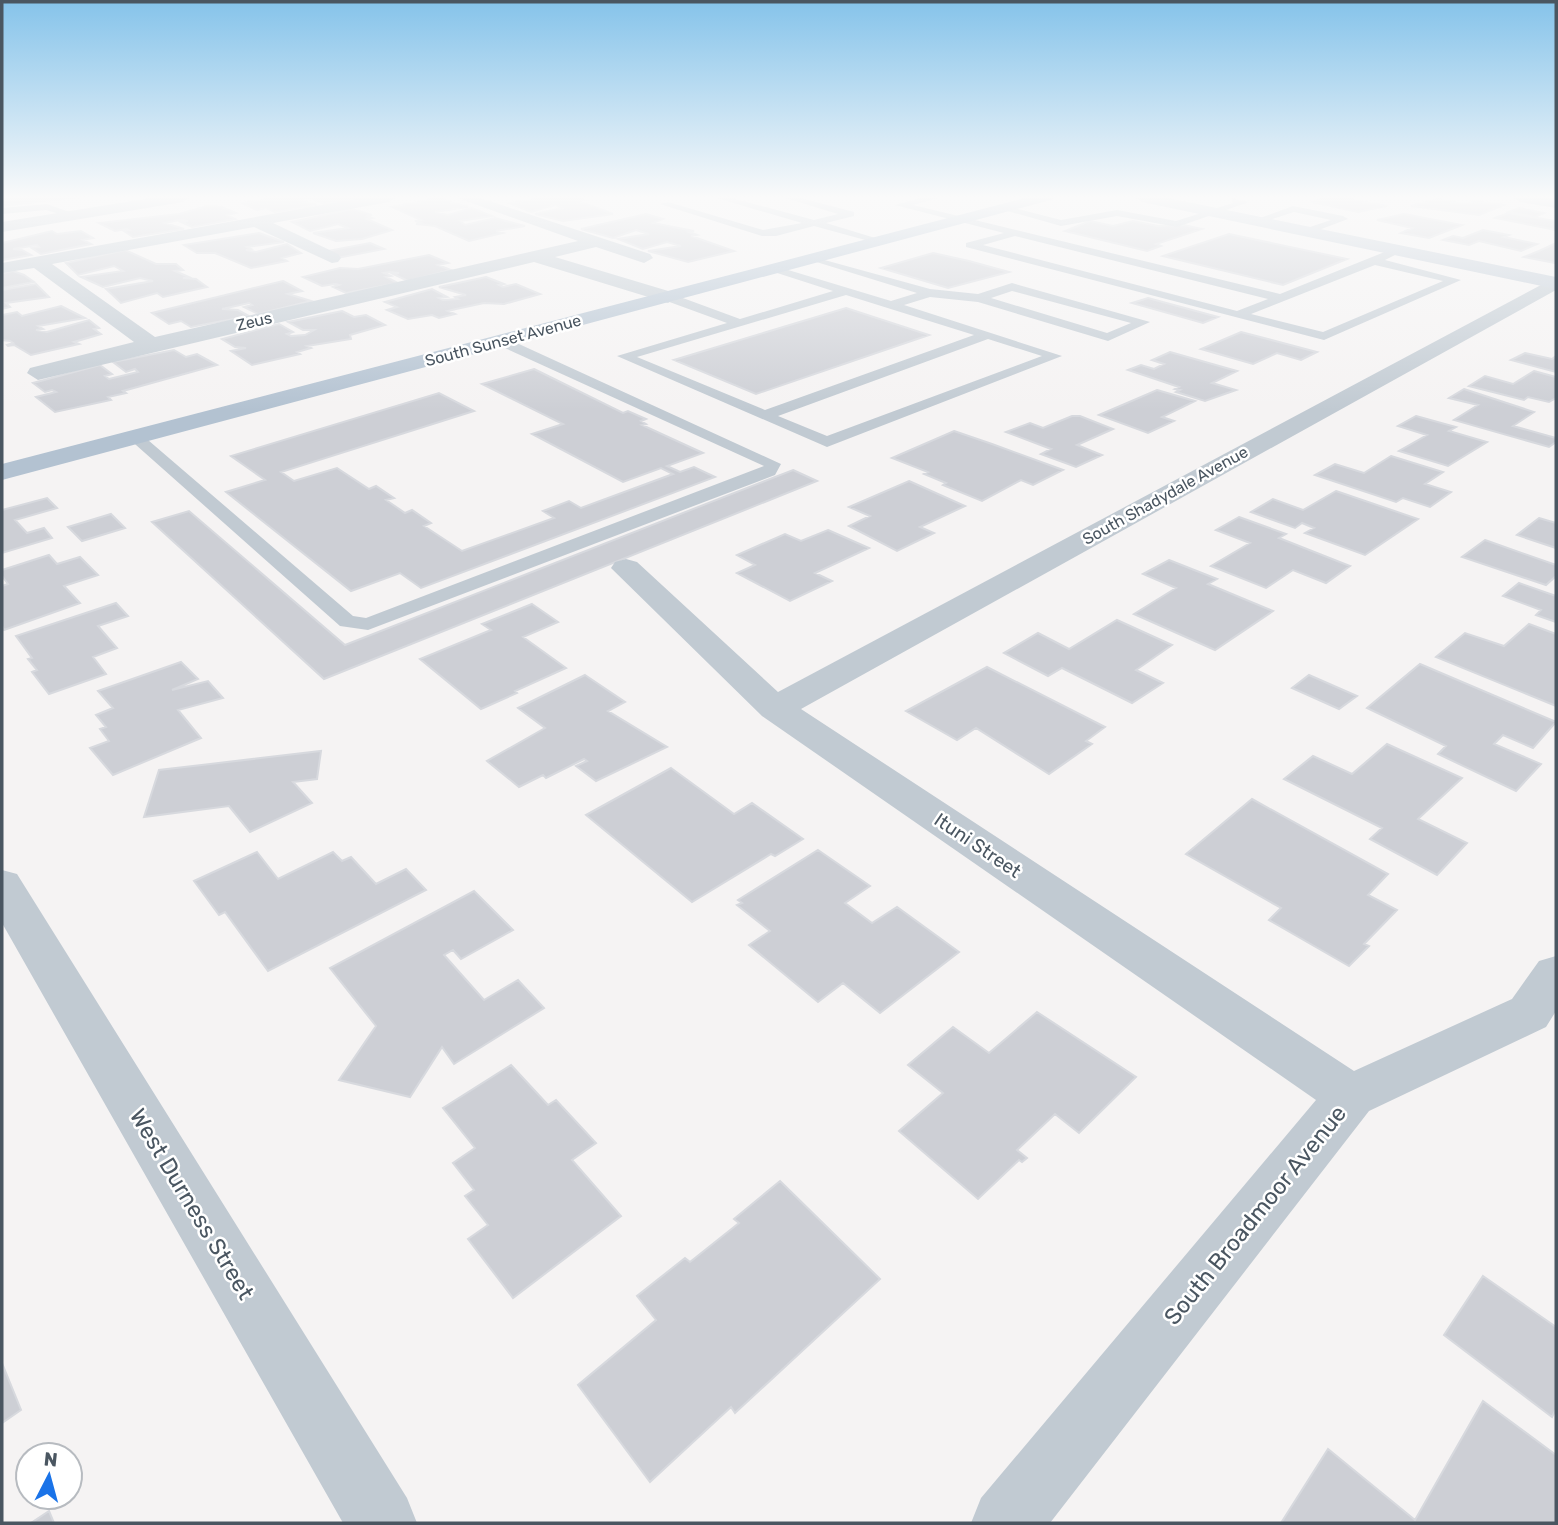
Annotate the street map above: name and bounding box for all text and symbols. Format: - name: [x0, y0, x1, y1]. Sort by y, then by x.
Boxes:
- street label: Zeus: [234, 308, 274, 335]
- street label: South Sunset Avenue: [423, 310, 583, 370]
- street label: South Shadydale Avenue: [1079, 442, 1251, 549]
- street label: Ituni Street: [930, 808, 1026, 883]
- street label: South Broadmoor Avenue: [1158, 1100, 1352, 1330]
- street label: West Durness Street: [124, 1103, 260, 1305]
- north arrow: [14, 1441, 84, 1511]
- text: N: [43, 1447, 59, 1472]

